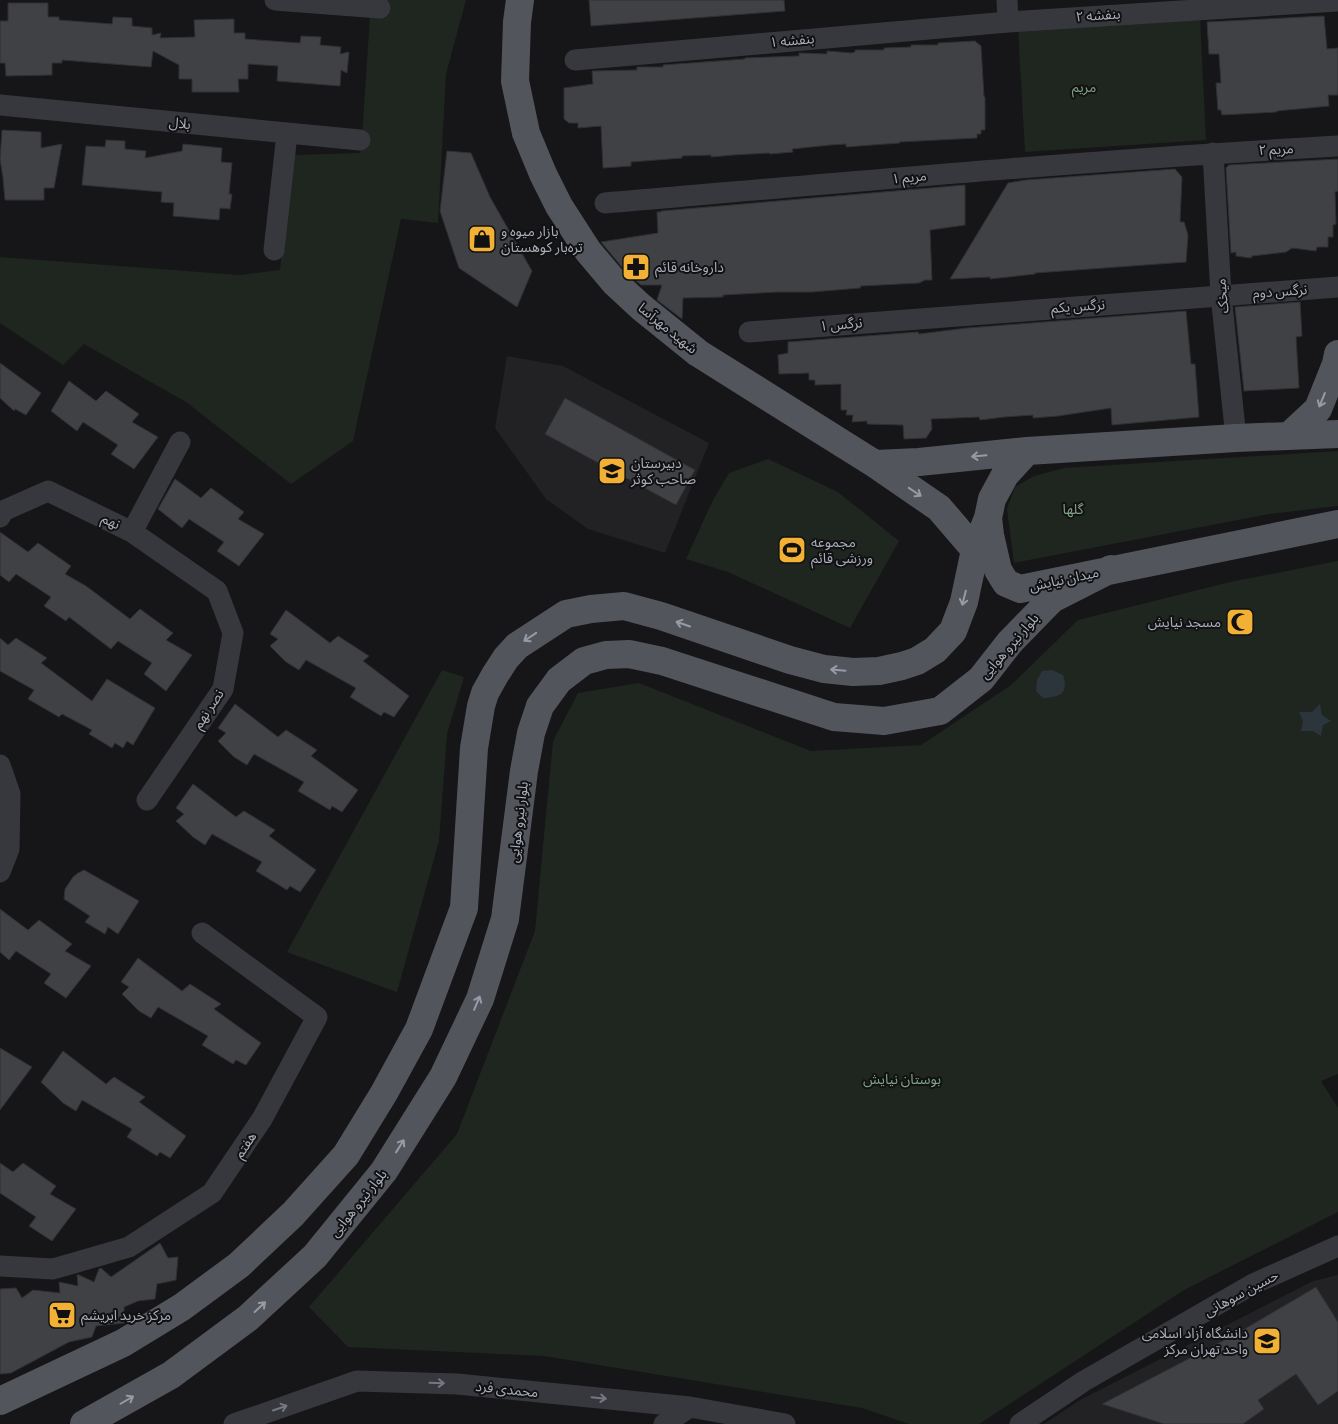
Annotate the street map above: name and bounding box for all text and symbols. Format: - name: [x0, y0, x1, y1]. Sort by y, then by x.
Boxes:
- street label: بنفشه ۲: [1075, 4, 1121, 25]
- street label: بنفشه ۱: [769, 29, 815, 50]
- park label: مریم: [1072, 78, 1096, 98]
- street label: بلال: [168, 113, 192, 133]
- street label: مریم ۲: [1258, 139, 1294, 161]
- street label: مریم ۱: [891, 166, 928, 189]
- place label: بازار میوه و تره‌بار کوهستان: [501, 222, 583, 256]
- shop icon: بازار میوه و تره‌بار کوهستان: [467, 224, 497, 254]
- pharmacy icon: داروخانه قائم: [621, 252, 651, 282]
- place label: داروخانه قائم: [655, 258, 724, 278]
- street label: میخک: [1212, 278, 1232, 314]
- street label: نرگس دوم: [1252, 280, 1308, 304]
- street label: نرگس یکم: [1050, 295, 1106, 319]
- street label: شهید مهرآسا: [635, 299, 701, 357]
- street label: نرگس ۱: [819, 313, 863, 335]
- one-way arrow: [1317, 392, 1326, 407]
- one-way arrow: [971, 451, 987, 461]
- place label: دبيرستان صاحب كوثر: [630, 454, 696, 488]
- school or university icon: دبيرستان صاحب كوثر: [597, 456, 627, 486]
- one-way arrow: [908, 487, 922, 498]
- park label: گلها: [1062, 500, 1084, 518]
- street label: نهم: [98, 509, 124, 535]
- place label: مجموعه ورزشی قائم: [811, 533, 873, 569]
- sports icon: مجموعه ورزشی قائم: [777, 535, 807, 565]
- street label: میدان نیایش: [1028, 563, 1100, 595]
- one-way arrow: [959, 589, 968, 605]
- mosque icon: مسجد نیایش: [1225, 607, 1255, 637]
- street label: بلوار نیرو هوایی: [975, 609, 1043, 683]
- place label: مسجد نیایش: [1148, 613, 1221, 631]
- one-way arrow: [675, 618, 691, 628]
- one-way arrow: [524, 632, 538, 642]
- one-way arrow: [831, 666, 847, 675]
- street label: نصر نهم: [188, 685, 229, 733]
- street label: بلوار نیرو هوایی: [504, 780, 532, 864]
- one-way arrow: [473, 996, 483, 1011]
- park label: بوستان نیایش: [863, 1070, 941, 1088]
- street label: هفتم: [230, 1128, 262, 1163]
- one-way arrow: [396, 1139, 406, 1153]
- street label: بلوار نیرو هوایی: [325, 1165, 391, 1240]
- street label: حسین سوهانی: [1201, 1266, 1281, 1320]
- supermarket icon: مرکز خرید ابریشم: [47, 1300, 77, 1330]
- one-way arrow: [253, 1302, 266, 1314]
- place label: مرکز خرید ابریشم: [81, 1306, 171, 1326]
- place label: دانشگاه آزاد اسلامی واحد تهران مرکز: [1142, 1324, 1248, 1358]
- school or university icon: دانشگاه آزاد اسلامی واحد تهران مرکز: [1252, 1326, 1282, 1356]
- street label: محمدی فرد: [475, 1377, 539, 1401]
- one-way arrow: [429, 1378, 445, 1388]
- one-way arrow: [591, 1393, 607, 1403]
- one-way arrow: [119, 1395, 134, 1405]
- one-way arrow: [271, 1403, 287, 1412]

